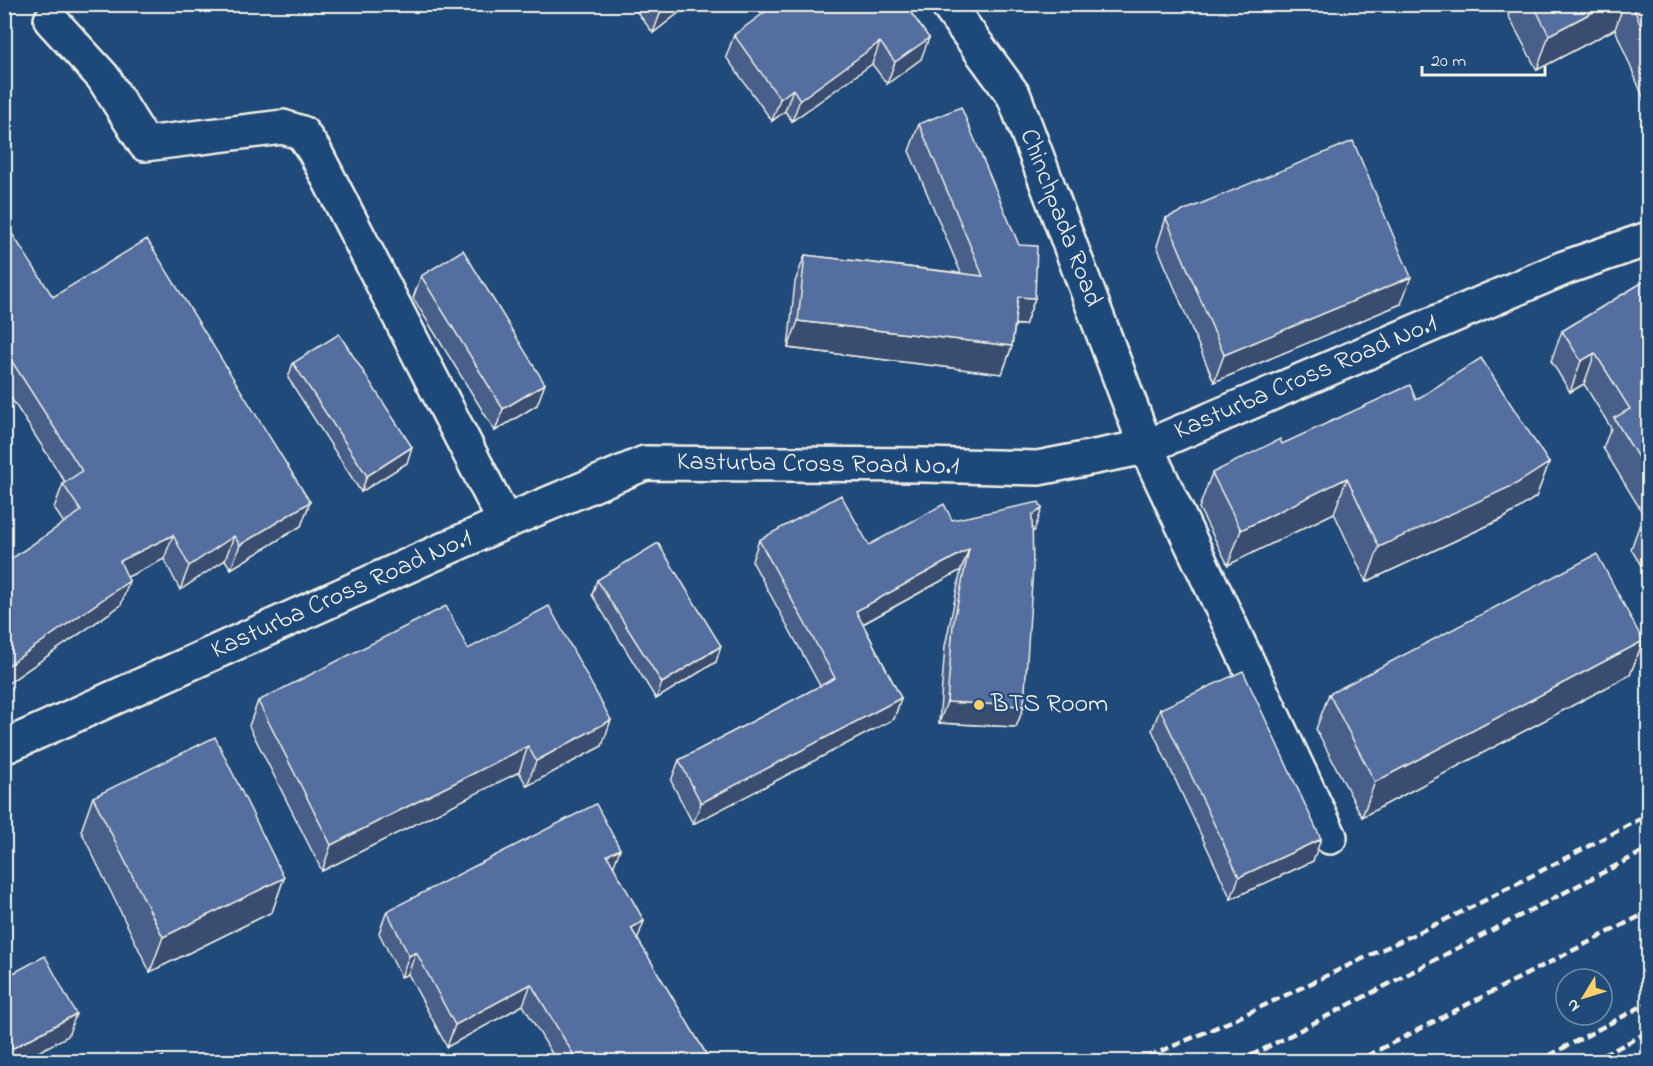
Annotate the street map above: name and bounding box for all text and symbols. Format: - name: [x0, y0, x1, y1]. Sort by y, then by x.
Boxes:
- scale bar: [1422, 39, 1545, 77]
- text: 20 m: [1431, 49, 1466, 75]
- street label: Chinchpada Road: [1009, 123, 1112, 313]
- street label: Kasturba Cross Road No.1: [1169, 305, 1443, 451]
- street label: Kasturba Cross Road No.1: [677, 444, 959, 486]
- street label: Kasturba Cross Road No.1: [205, 520, 479, 670]
- place label: BTS Room: [990, 686, 1108, 724]
- marker: BTS Room: [972, 698, 986, 712]
- north arrow: [1554, 967, 1614, 1027]
- text: N: [1561, 993, 1587, 1017]

